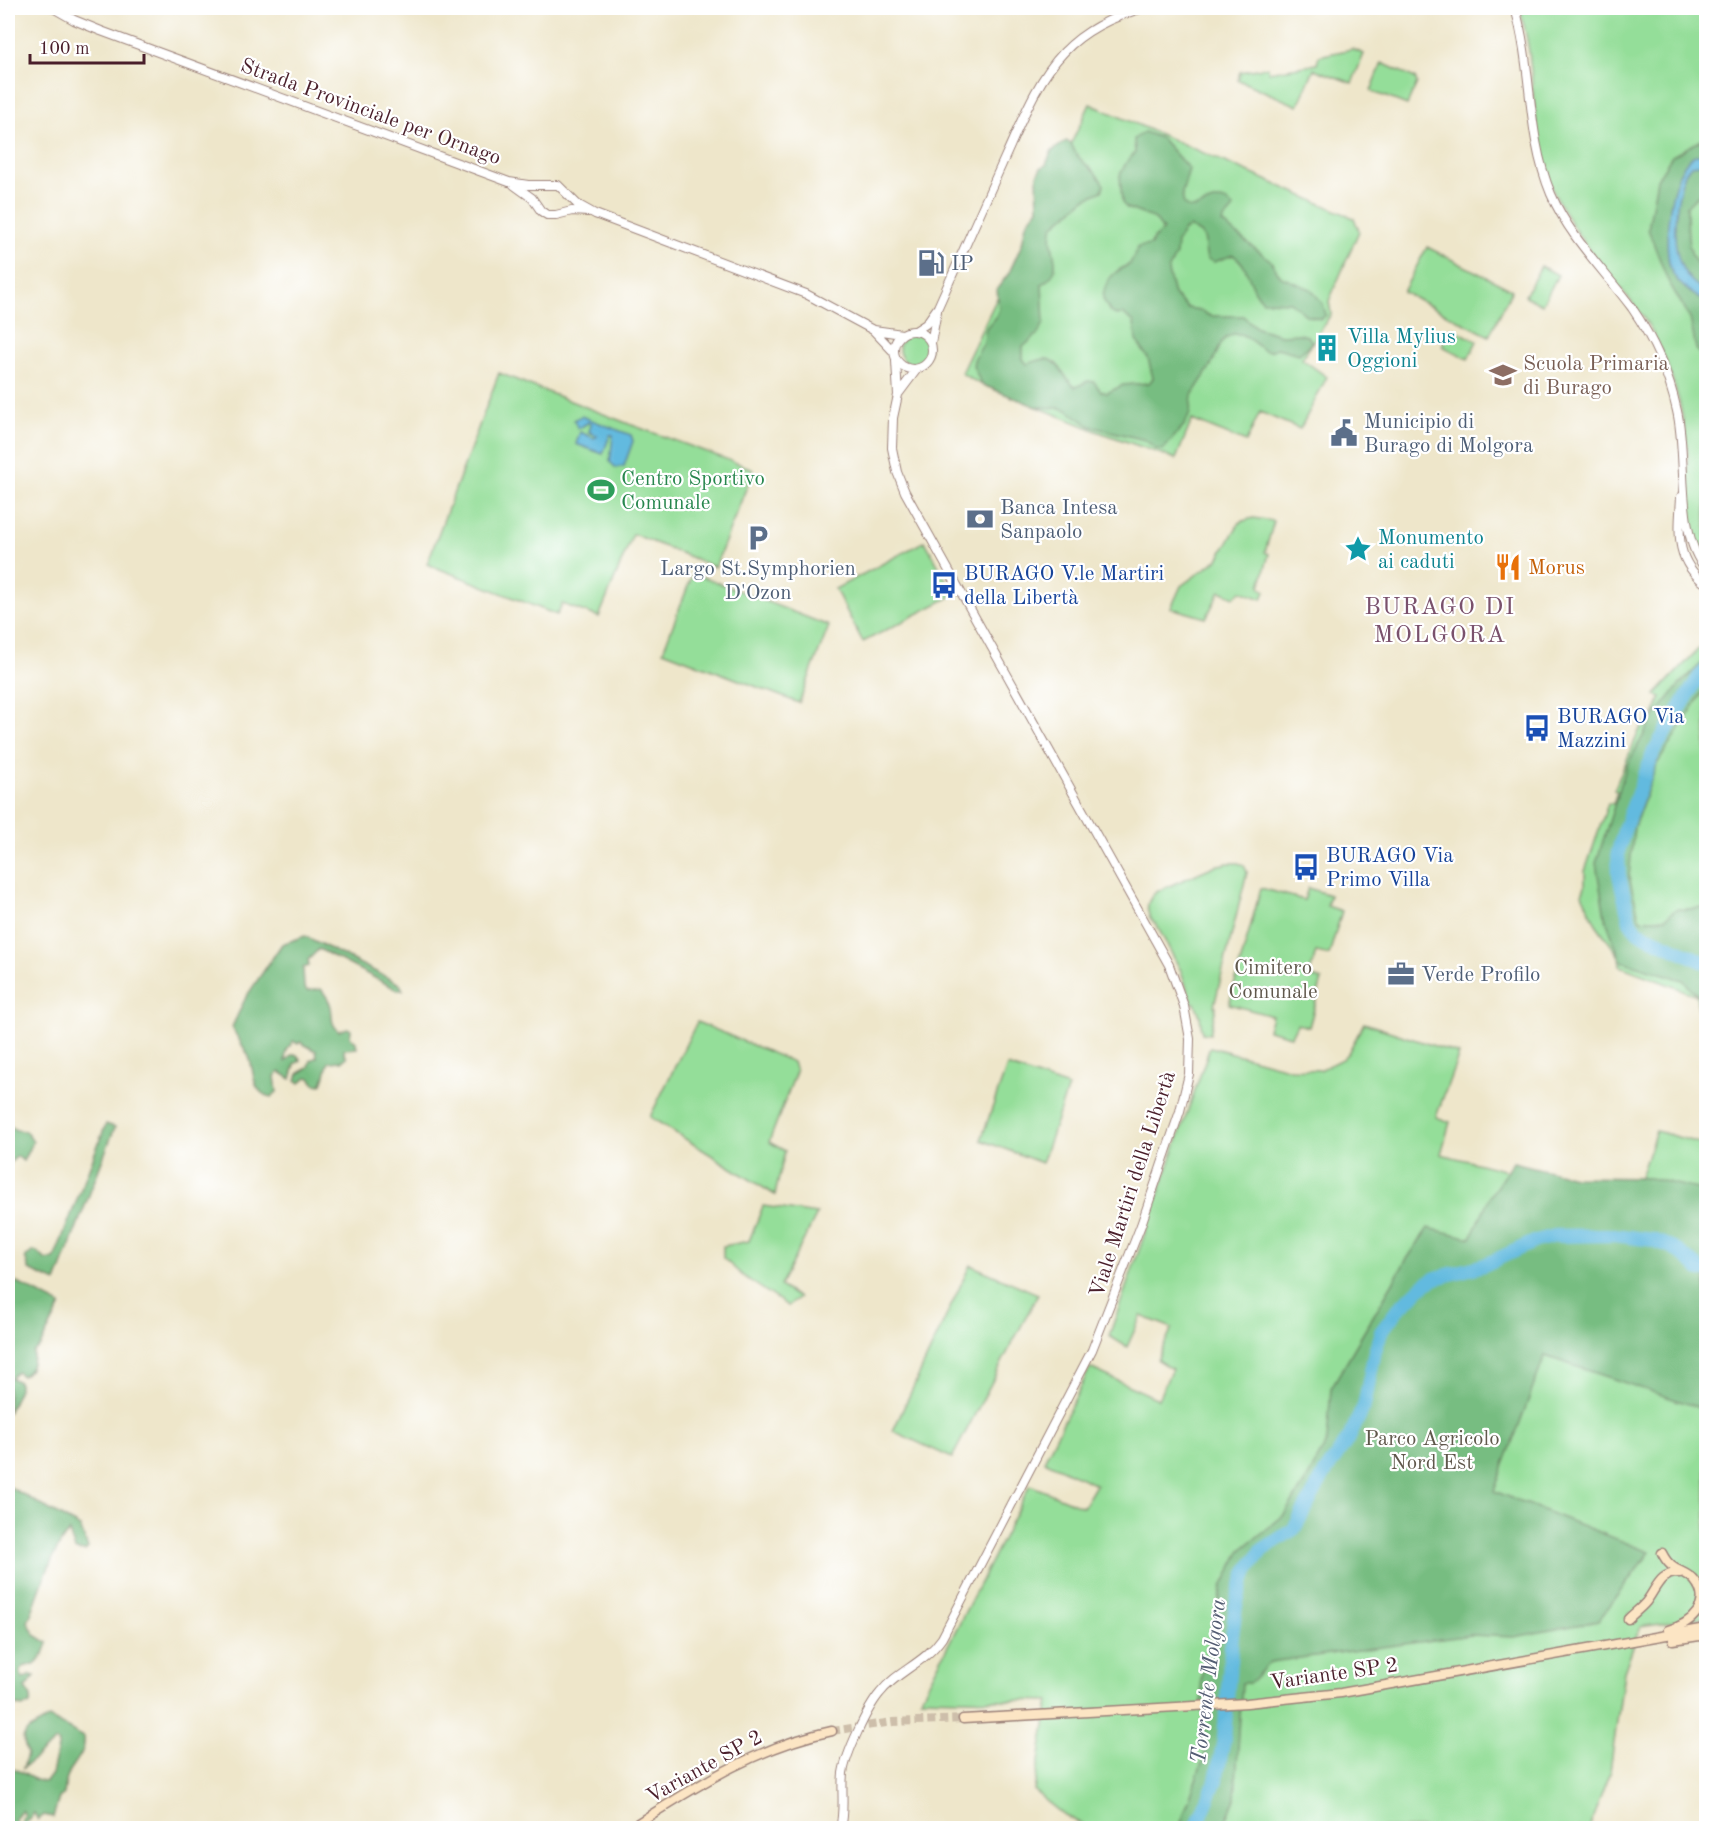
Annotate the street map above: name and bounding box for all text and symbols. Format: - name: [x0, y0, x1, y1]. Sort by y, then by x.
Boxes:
- scale bar: [30, 27, 144, 65]
- text: 100 m: [39, 40, 90, 58]
- street label: Strada Provinciale per Ornago: [238, 55, 503, 169]
- fuel station icon: IP: [916, 248, 946, 278]
- place label: IP: [951, 254, 974, 275]
- place label: Villa Mylius Oggioni: [1347, 327, 1456, 372]
- building icon: Villa Mylius Oggioni: [1312, 333, 1342, 363]
- place label: Scuola Primaria di Burago: [1523, 354, 1669, 399]
- school or university icon: Scuola Primaria di Burago: [1488, 360, 1518, 390]
- place label: Municipio di Burago di Molgora: [1364, 412, 1533, 457]
- public building icon: Municipio di Burago di Molgora: [1329, 418, 1359, 448]
- place label: Centro Sportivo Comunale: [621, 469, 765, 514]
- sports icon: Centro Sportivo Comunale: [586, 475, 616, 505]
- place label: Banca Intesa Sanpaolo: [1000, 498, 1118, 543]
- bank icon: Banca Intesa Sanpaolo: [965, 504, 995, 534]
- parking icon: Largo St.Symphorien D'Ozon: [743, 523, 773, 553]
- place label: Monumento ai caduti: [1378, 528, 1484, 573]
- place icon: Monumento ai caduti: [1343, 534, 1373, 564]
- restaurant icon: Morus: [1493, 552, 1523, 582]
- place label: Morus: [1528, 558, 1585, 579]
- place label: Largo St.Symphorien D'Ozon: [660, 559, 856, 604]
- place label: BURAGO V.le Martiri della Libertà: [964, 564, 1164, 609]
- bus stop icon: BURAGO V.le Martiri della Libertà: [929, 570, 959, 600]
- district label: BURAGO DI MOLGORA: [1364, 596, 1516, 648]
- place label: BURAGO Via Mazzini: [1557, 707, 1685, 752]
- bus stop icon: BURAGO Via Mazzini: [1522, 713, 1552, 743]
- place label: BURAGO Via Primo Villa: [1326, 846, 1454, 891]
- bus stop icon: BURAGO Via Primo Villa: [1291, 852, 1321, 882]
- park label: Cimitero Comunale: [1228, 958, 1318, 1003]
- office icon: Verde Profilo: [1386, 959, 1416, 989]
- place label: Verde Profilo: [1421, 965, 1541, 986]
- street label: Viale Martiri della Libertà: [1087, 1069, 1180, 1300]
- park label: Parco Agricolo Nord Est: [1364, 1429, 1500, 1474]
- water label: Torrente Molgora: [1188, 1597, 1230, 1765]
- street label: Variante SP 2: [1269, 1655, 1400, 1694]
- street label: Variante SP 2: [643, 1727, 766, 1808]

